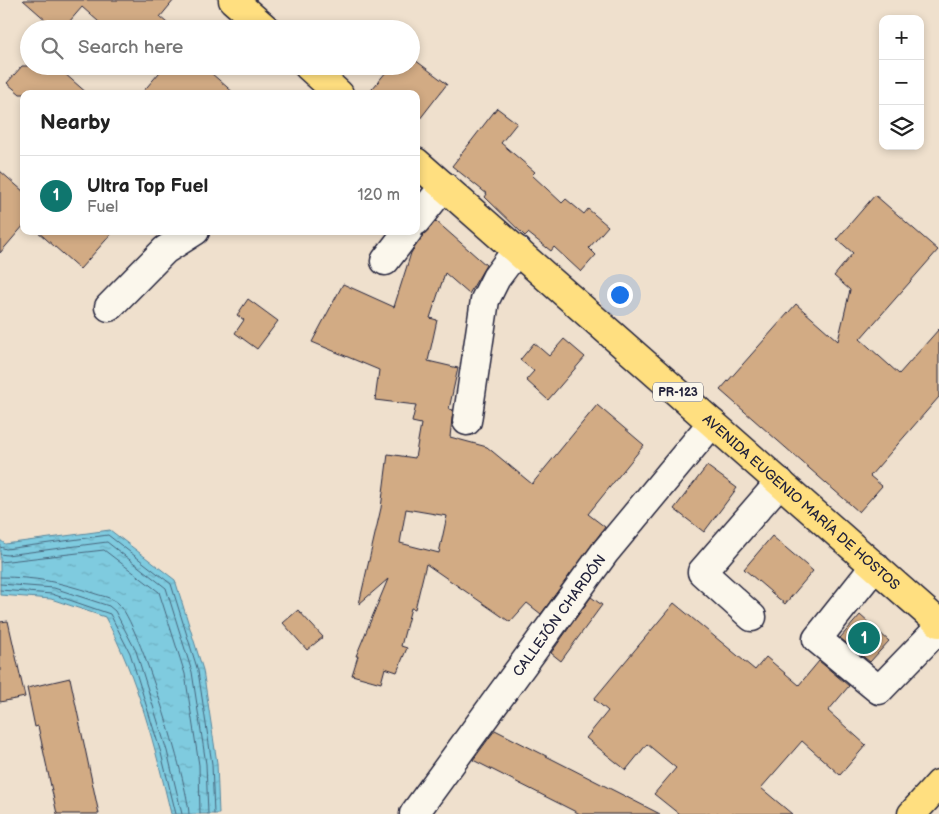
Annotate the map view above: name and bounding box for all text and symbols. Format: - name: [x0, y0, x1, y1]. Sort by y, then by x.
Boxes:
- map controls: [879, 15, 924, 150]
- button: +: [879, 15, 924, 60]
- search box: [20, 20, 420, 75]
- icon: search: [38, 34, 66, 62]
- text: Search here: [78, 36, 183, 59]
- button: −: [879, 60, 924, 105]
- button: layers: [879, 105, 924, 150]
- text: Nearby: [40, 110, 110, 135]
- text: Ultra Top Fuel: [87, 175, 208, 198]
- text: 1: [53, 186, 59, 205]
- text: 120 m: [357, 186, 400, 205]
- text: Fuel: [87, 198, 118, 217]
- your location: [607, 282, 633, 308]
- road number: PR-123: [653, 382, 703, 402]
- street label: AVENIDA EUGENIO MARÍA DE HOSTOS: [699, 411, 903, 594]
- street label: CALLEJÓN CHARDÓN: [509, 551, 609, 680]
- pin: 1: [848, 619, 880, 657]

